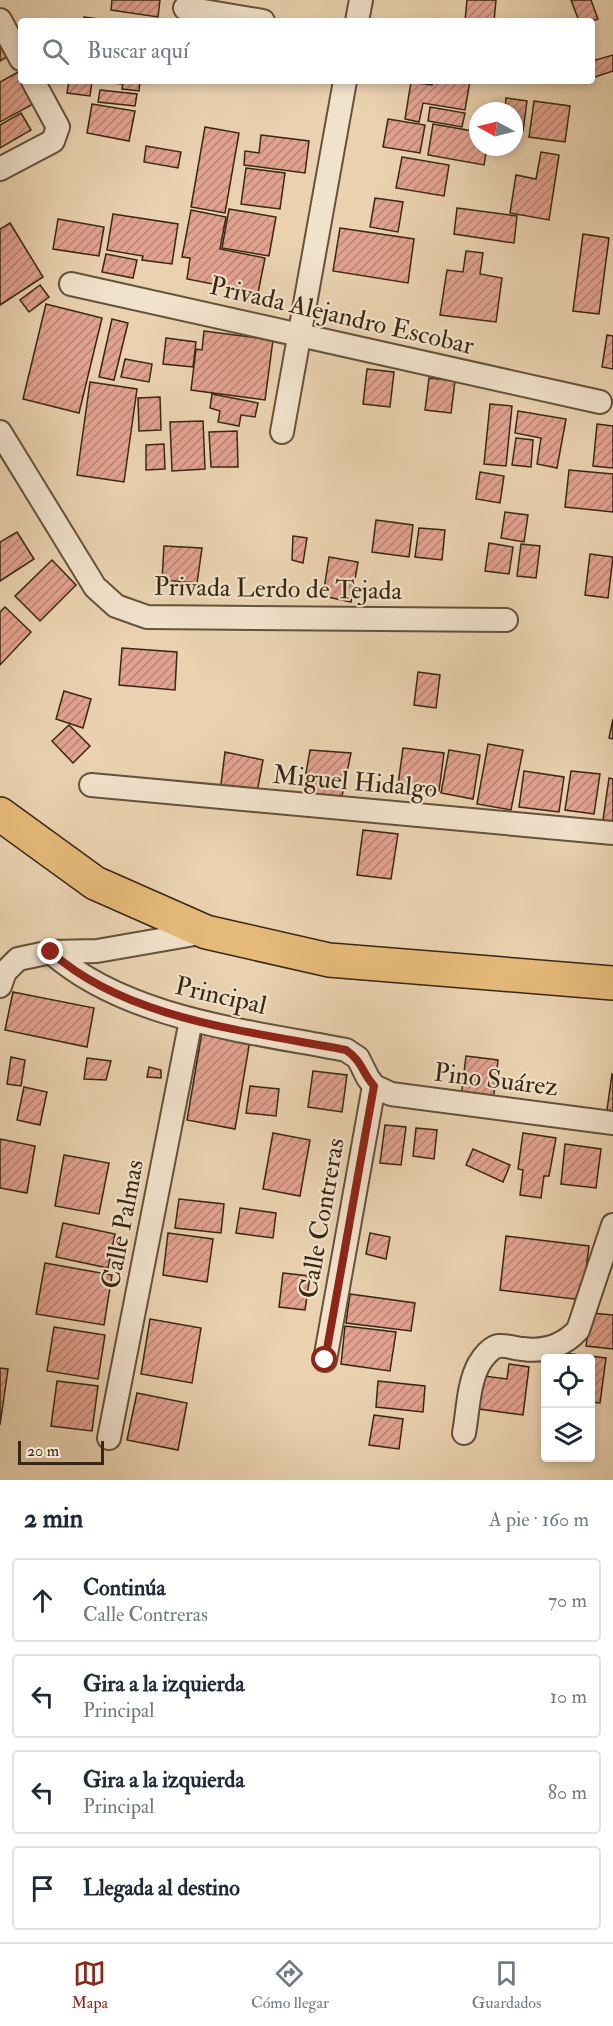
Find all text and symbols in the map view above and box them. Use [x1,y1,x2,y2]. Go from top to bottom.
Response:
search box [18,18,595,84]
icon: search [39,35,72,68]
text: Buscar aquí [87,37,189,65]
north arrow [469,102,523,156]
street label: Privada Alejandro Escobar [206,270,477,362]
street label: Privada Lerdo de Tejada [153,571,403,607]
street label: Miguel Hidalgo [271,759,439,805]
route end [37,938,63,964]
street label: Principal [172,970,270,1023]
street label: Pino Suárez [432,1057,560,1104]
street label: Calle Contreras [292,1135,352,1301]
street label: Calle Palmas [95,1157,151,1291]
route start [311,1346,337,1372]
map controls [541,1354,595,1462]
button: locate [541,1354,595,1408]
button: layers [541,1408,595,1462]
scale bar [18,1438,104,1466]
text: 20 m [27,1441,59,1461]
text: 2 min [24,1503,83,1535]
text: A pie · 160 m [489,1507,589,1532]
text: Continúa [83,1574,166,1602]
icon: ahead [26,1584,59,1617]
text: 70 m [548,1588,587,1613]
text: Calle Contreras [83,1602,208,1627]
text: Gira a la izquierda [83,1670,244,1698]
icon: left [26,1680,59,1713]
text: 10 m [550,1684,587,1709]
text: Principal [83,1698,154,1723]
text: Gira a la izquierda [83,1766,244,1794]
icon: left [26,1776,59,1809]
text: 80 m [548,1780,587,1805]
text: Principal [83,1794,154,1819]
icon: arrive [26,1872,59,1905]
text: Llegada al destino [83,1874,240,1902]
tab: Mapa [71,1957,108,2013]
tab: Cómo llegar [251,1957,329,2013]
tab: Guardados [472,1957,542,2013]

